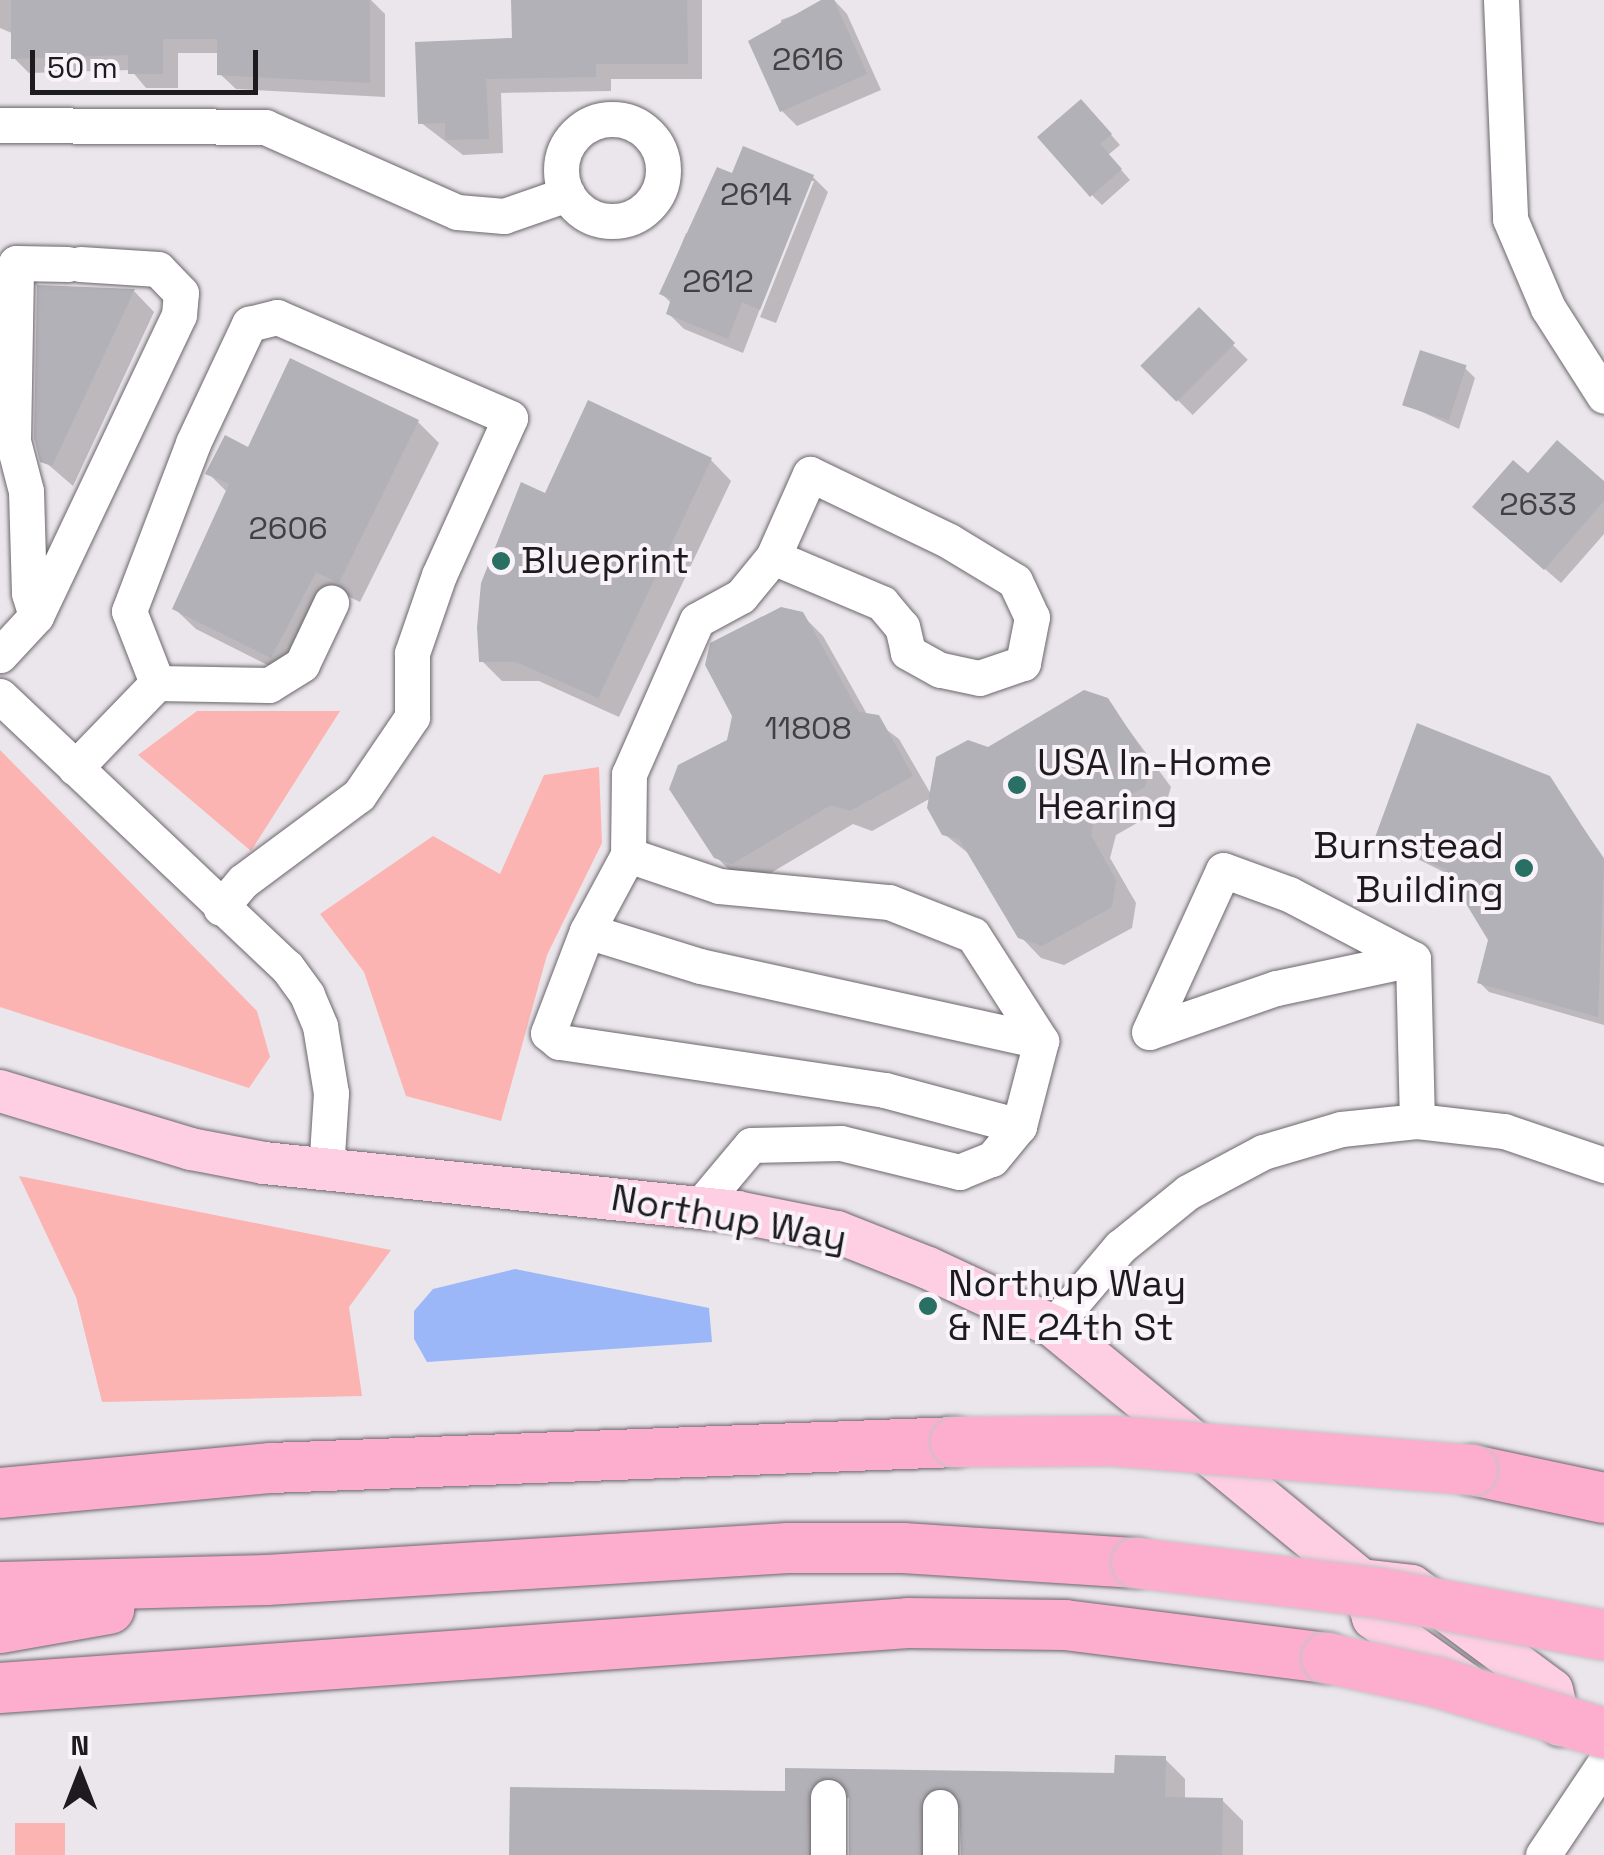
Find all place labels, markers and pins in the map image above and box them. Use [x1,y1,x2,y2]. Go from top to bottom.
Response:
place label: Blueprint [521,538,690,584]
marker: Blueprint [490,550,512,572]
place label: USA In-Home Hearing [1037,740,1273,829]
marker: USA In-Home Hearing [1006,774,1028,796]
place label: Burnstead Building [1313,823,1504,912]
marker: Burnstead Building [1513,857,1535,879]
place label: Northup Way & NE 24th St [948,1261,1186,1350]
marker: Northup Way & NE 24th St [917,1295,939,1317]

